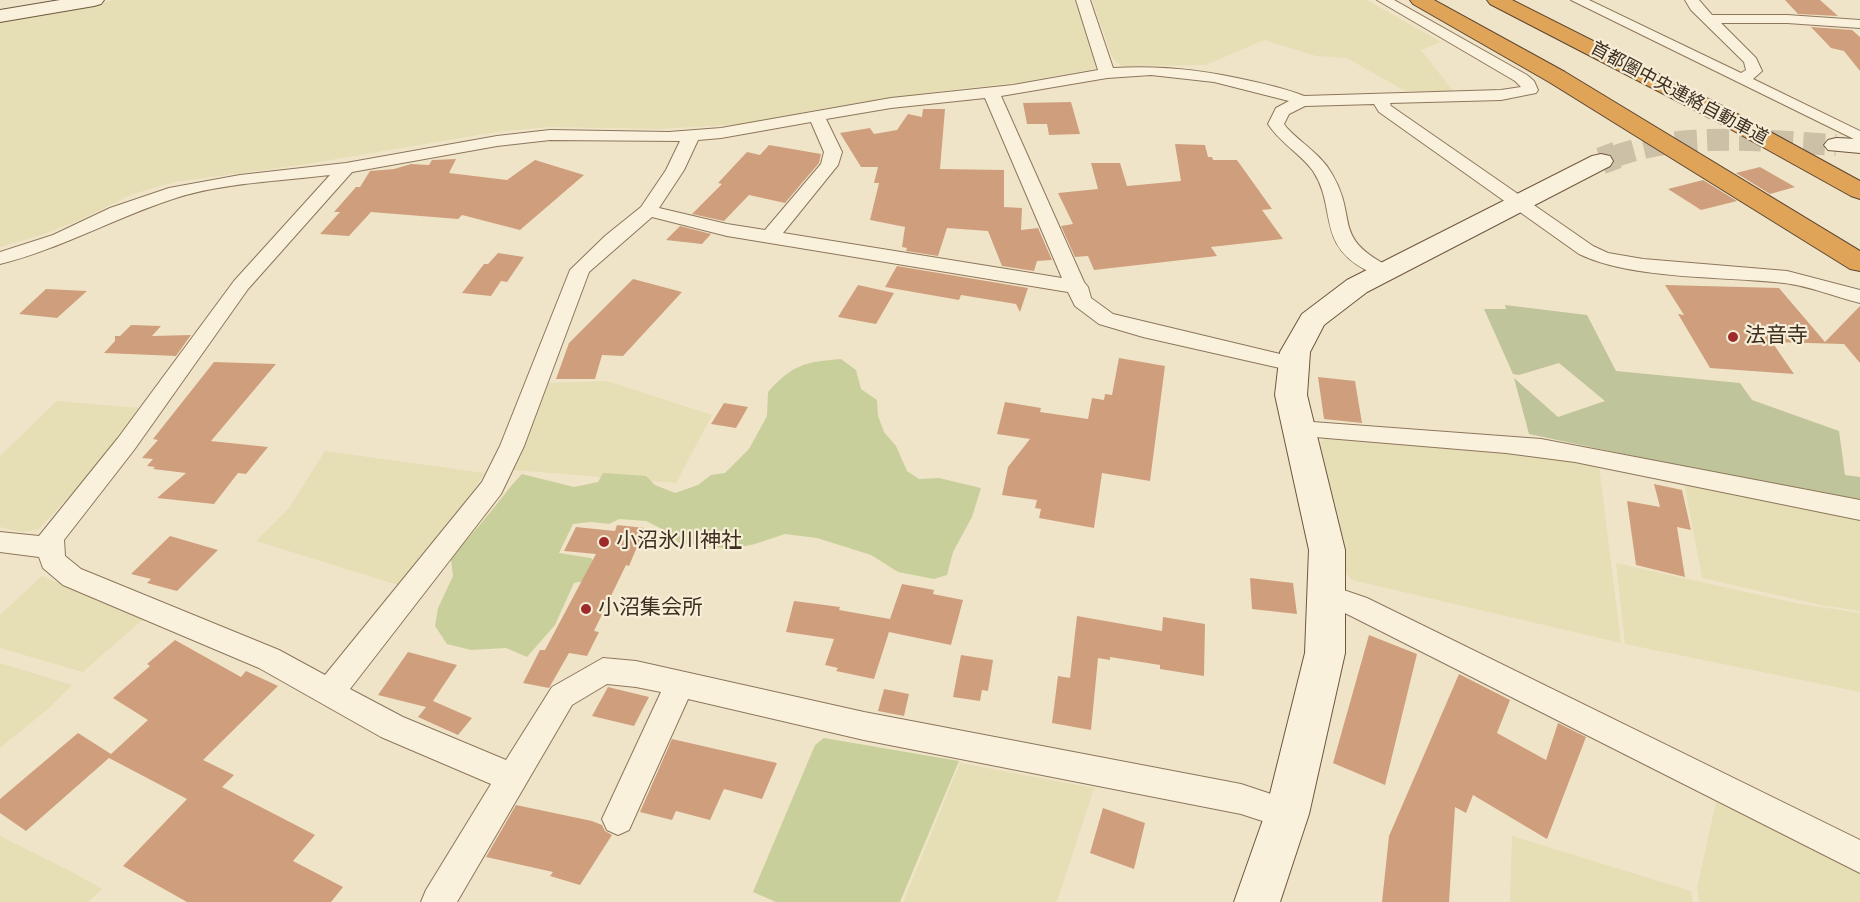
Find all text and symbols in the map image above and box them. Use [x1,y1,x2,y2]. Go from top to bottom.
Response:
street label: 首都圏中央連絡自動車道 [1587,38,1771,150]
place label: 法音寺 [1745,324,1808,350]
marker: 法音寺 [1726,330,1740,344]
place label: 小沼氷川神社 [616,529,742,555]
marker: 小沼氷川神社 [597,535,611,549]
place label: 小沼集会所 [598,596,703,622]
marker: 小沼集会所 [579,602,593,616]

